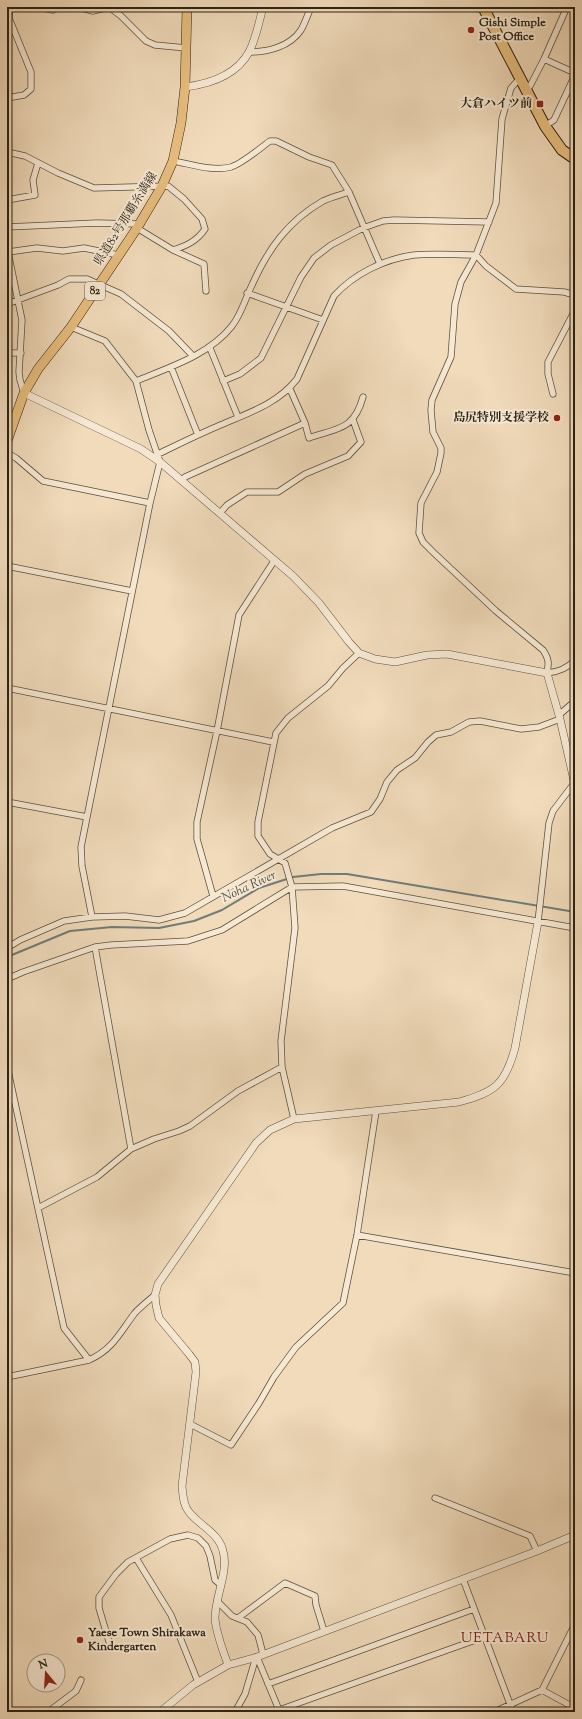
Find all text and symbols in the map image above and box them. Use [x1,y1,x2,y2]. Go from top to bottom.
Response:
place label: Gishi Simple Post Office [478,14,546,46]
marker: Gishi Simple Post Office [466,25,476,35]
place label: 大倉ハイツ前 [460,95,532,113]
marker: 大倉ハイツ前 [535,99,545,109]
street label: 県道82号那覇糸満線 [90,169,162,269]
road number: 82 [85,282,105,300]
place label: 島尻特別支援学校 [453,409,549,427]
marker: 島尻特別支援学校 [552,413,562,423]
water label: Noha River [219,866,279,907]
place label: Yaese Town Shirakawa Kindergarten [87,1624,206,1656]
district label: UETABARU [461,1629,549,1649]
marker: Yaese Town Shirakawa Kindergarten [75,1635,85,1645]
north arrow [26,1653,66,1693]
text: N [36,1655,50,1674]

